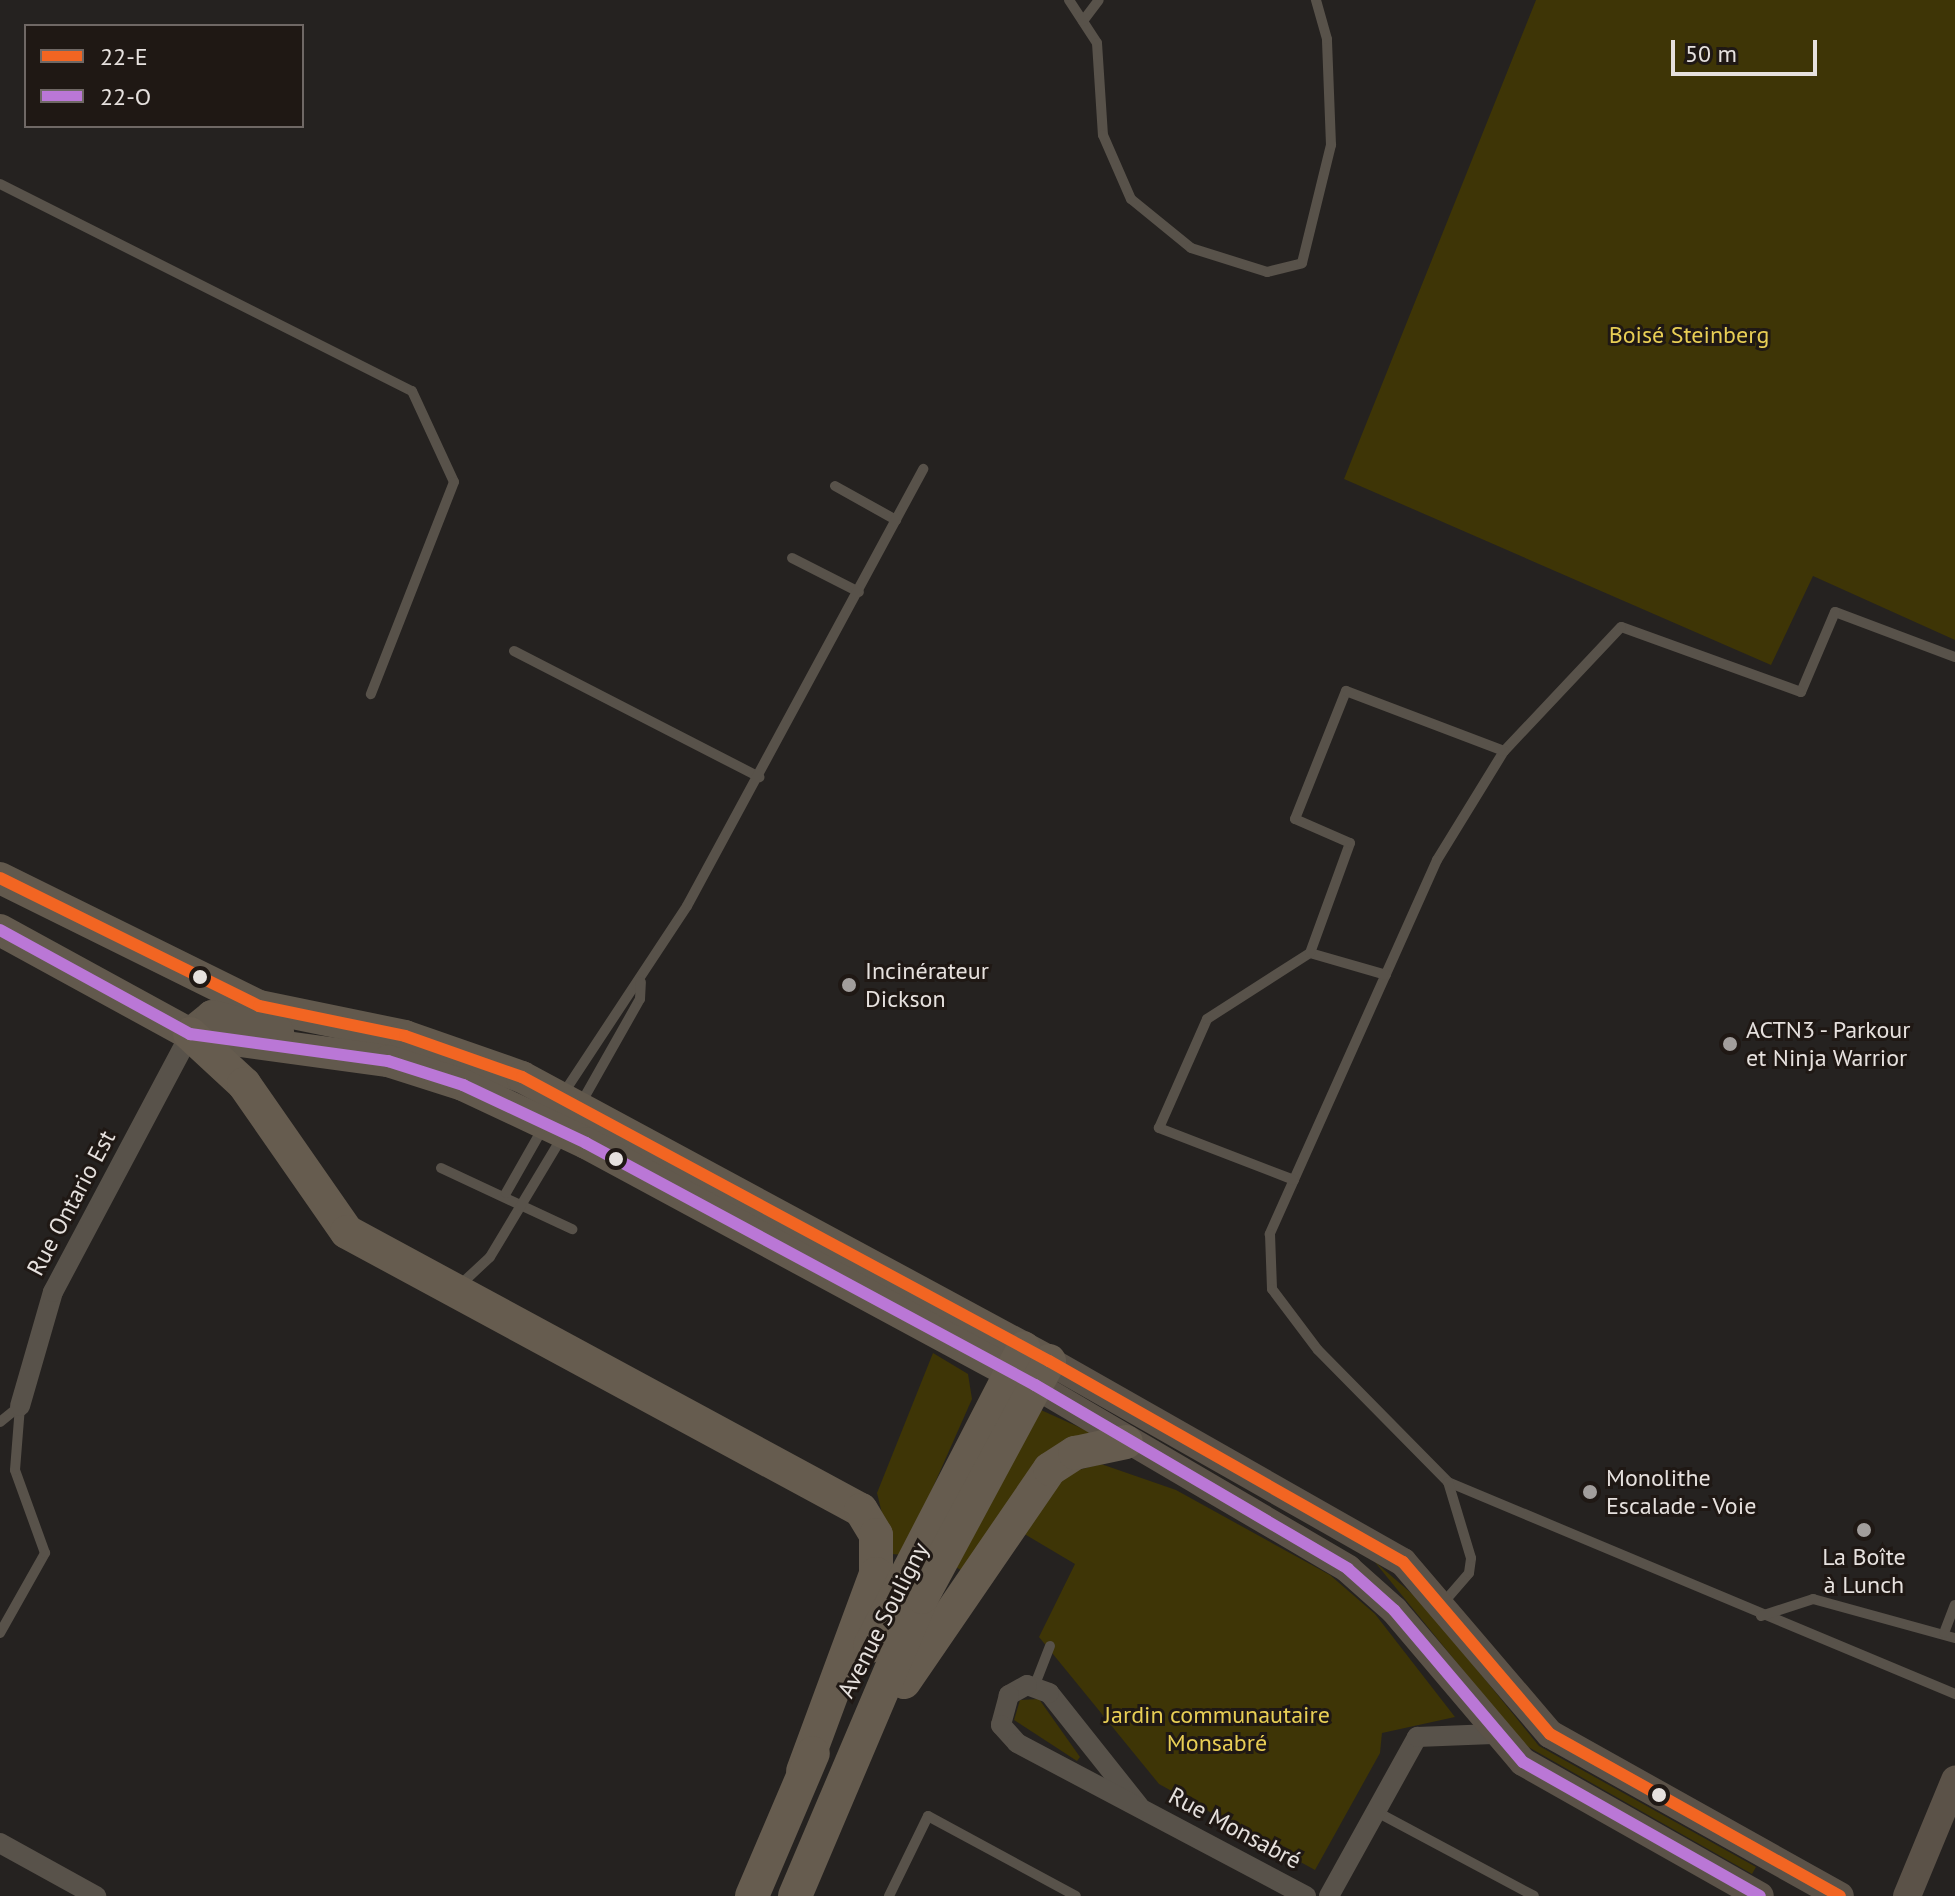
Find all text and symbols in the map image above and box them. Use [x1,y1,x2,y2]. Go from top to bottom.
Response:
legend [24,24,304,128]
scale bar [1675,24,1821,74]
text: 50 m [1685,38,1737,69]
text: 22-E [100,41,148,72]
text: 22-O [100,81,151,112]
park label: Boisé Steinberg [1609,321,1769,349]
place label: Incinérateur Dickson [865,957,989,1013]
unlabelled marker [192,969,208,985]
marker: Incinérateur Dickson [840,976,858,994]
place label: ACTN3 - Parkour et Ninja Warrior [1746,1016,1914,1072]
marker: ACTN3 - Parkour et Ninja Warrior [1721,1035,1739,1053]
street label: Rue Ontario Est [21,1126,121,1280]
unlabelled marker [608,1151,624,1167]
place label: Monolithe Escalade - Voie [1606,1464,1761,1520]
marker: Monolithe Escalade - Voie [1581,1483,1599,1501]
marker: La Boîte à Lunch [1855,1521,1873,1539]
street label: Avenue Souligny [831,1537,935,1703]
place label: La Boîte à Lunch [1822,1543,1906,1599]
park label: Jardin communautaire Monsabré [1104,1701,1330,1757]
street label: Rue Monsabré [1164,1781,1306,1875]
unlabelled marker [1651,1787,1667,1803]

